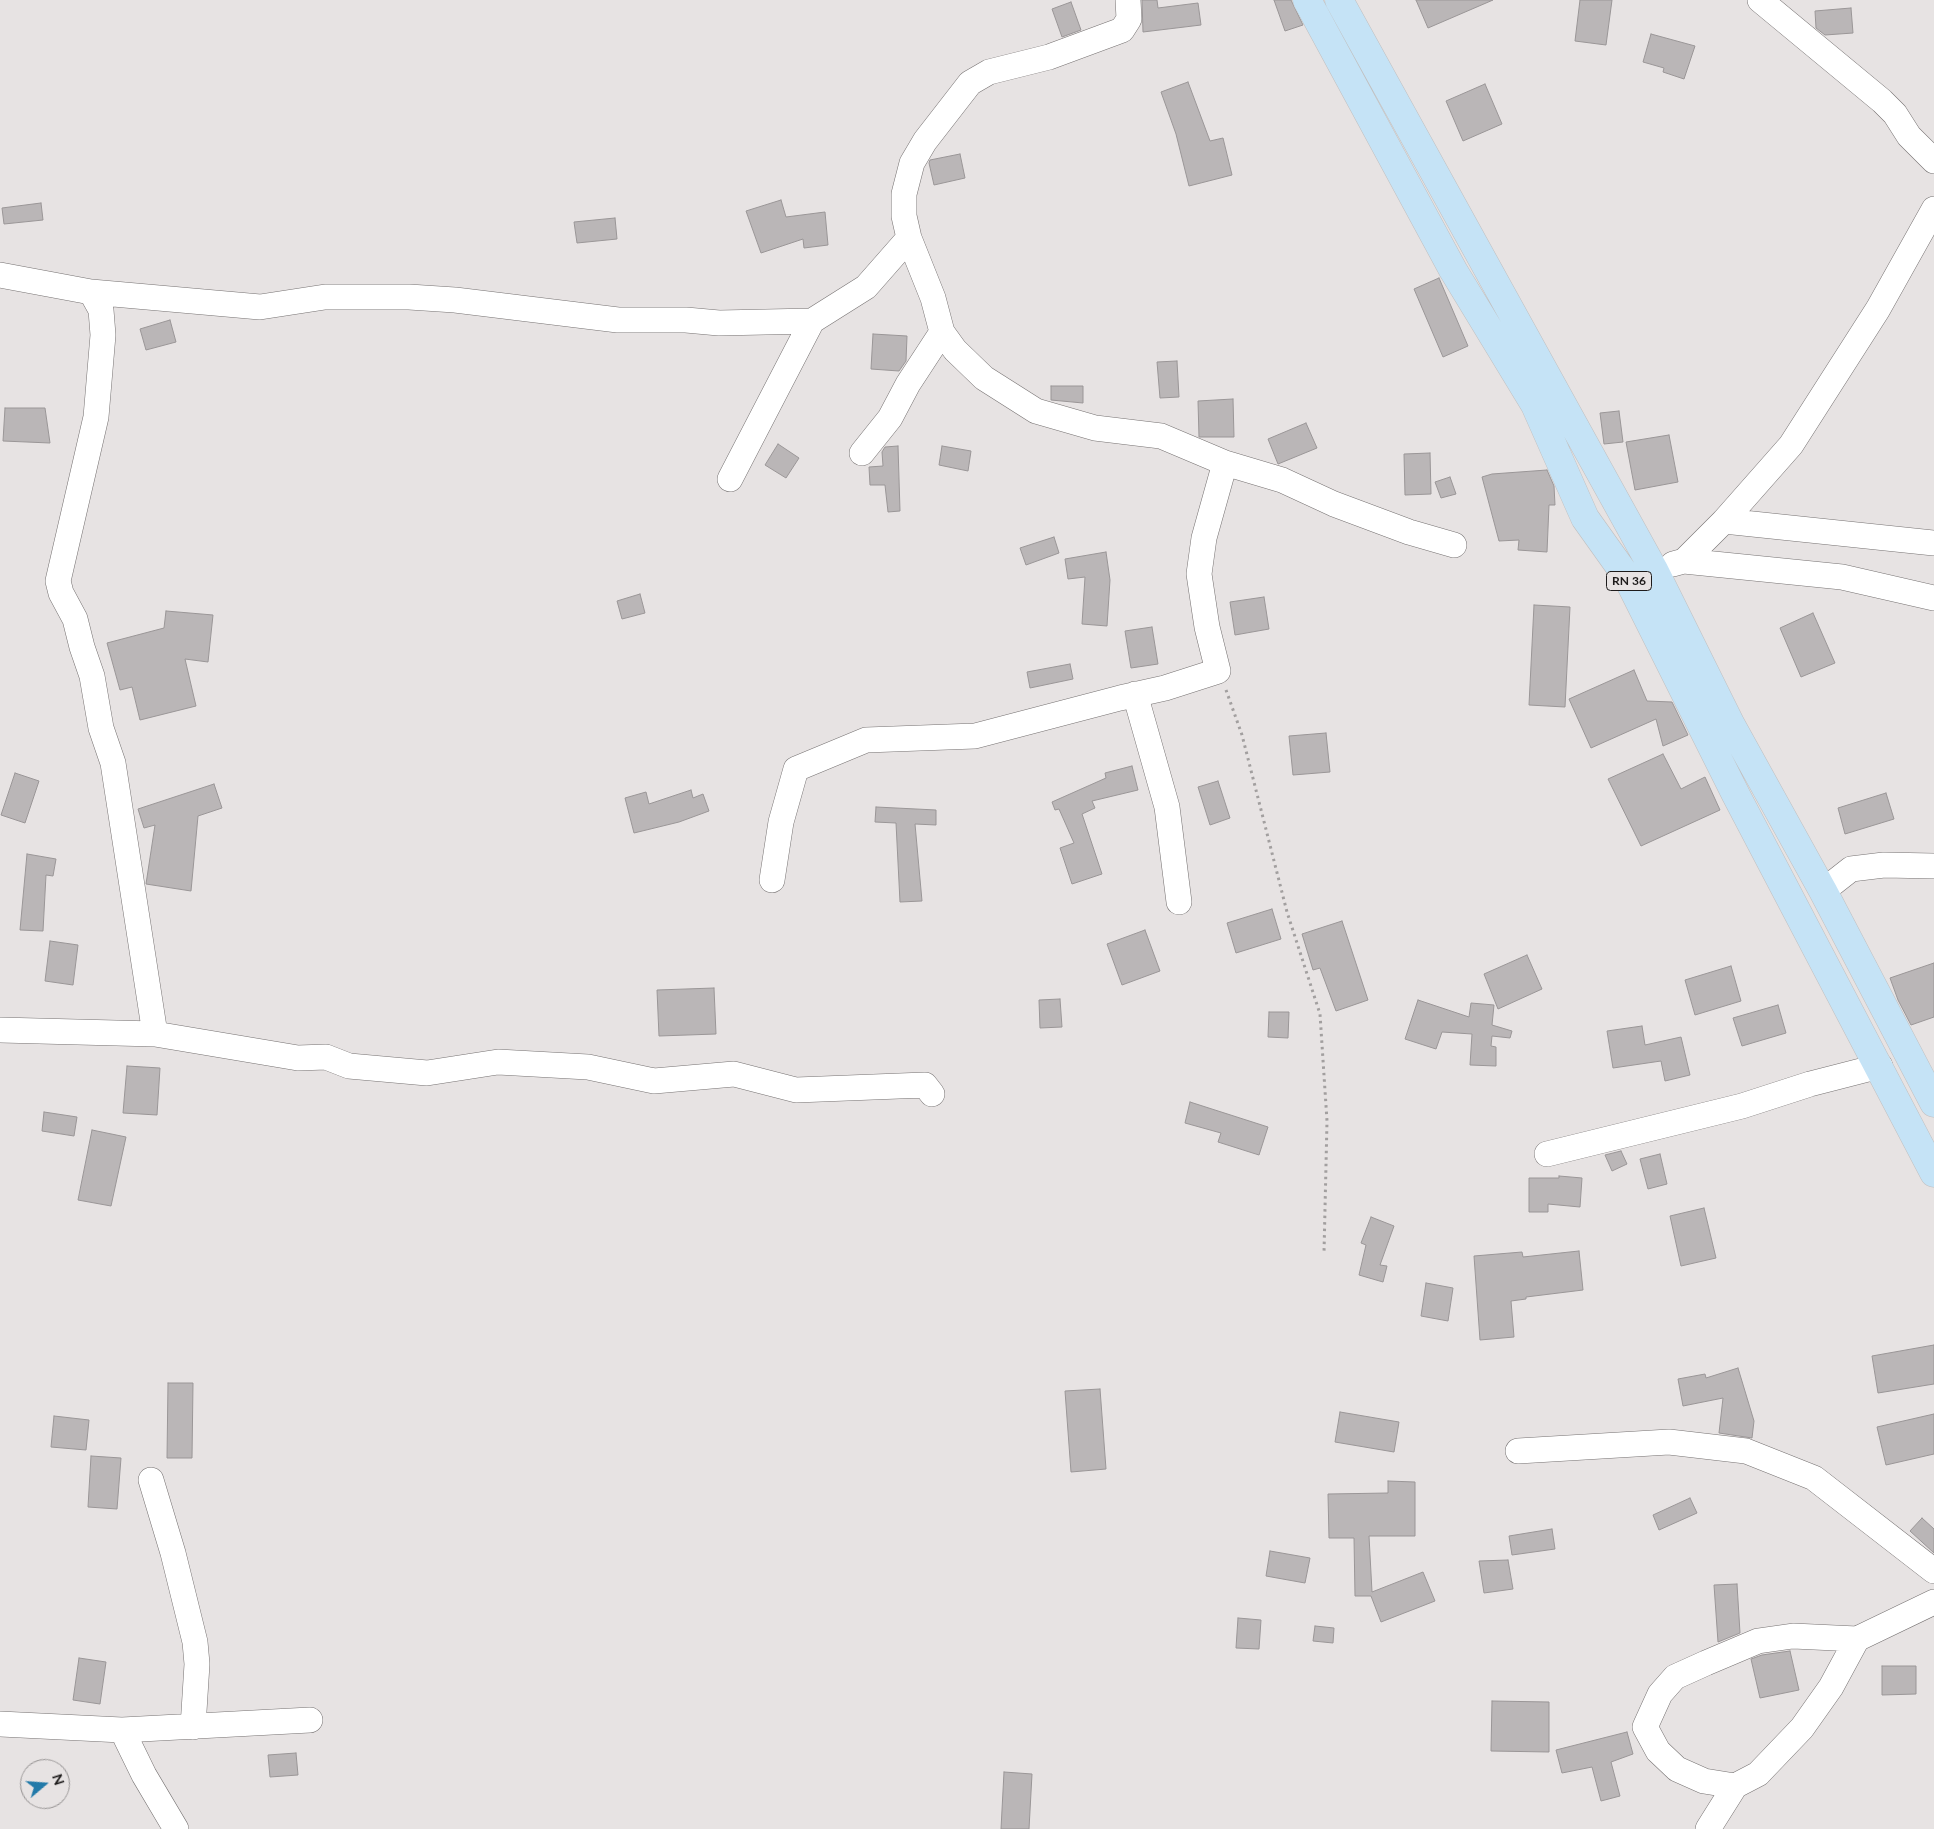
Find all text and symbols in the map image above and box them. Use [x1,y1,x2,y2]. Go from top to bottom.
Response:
road number: RN 36 [1606,572,1652,590]
north arrow [20,1759,70,1809]
text: N [49,1772,69,1787]

